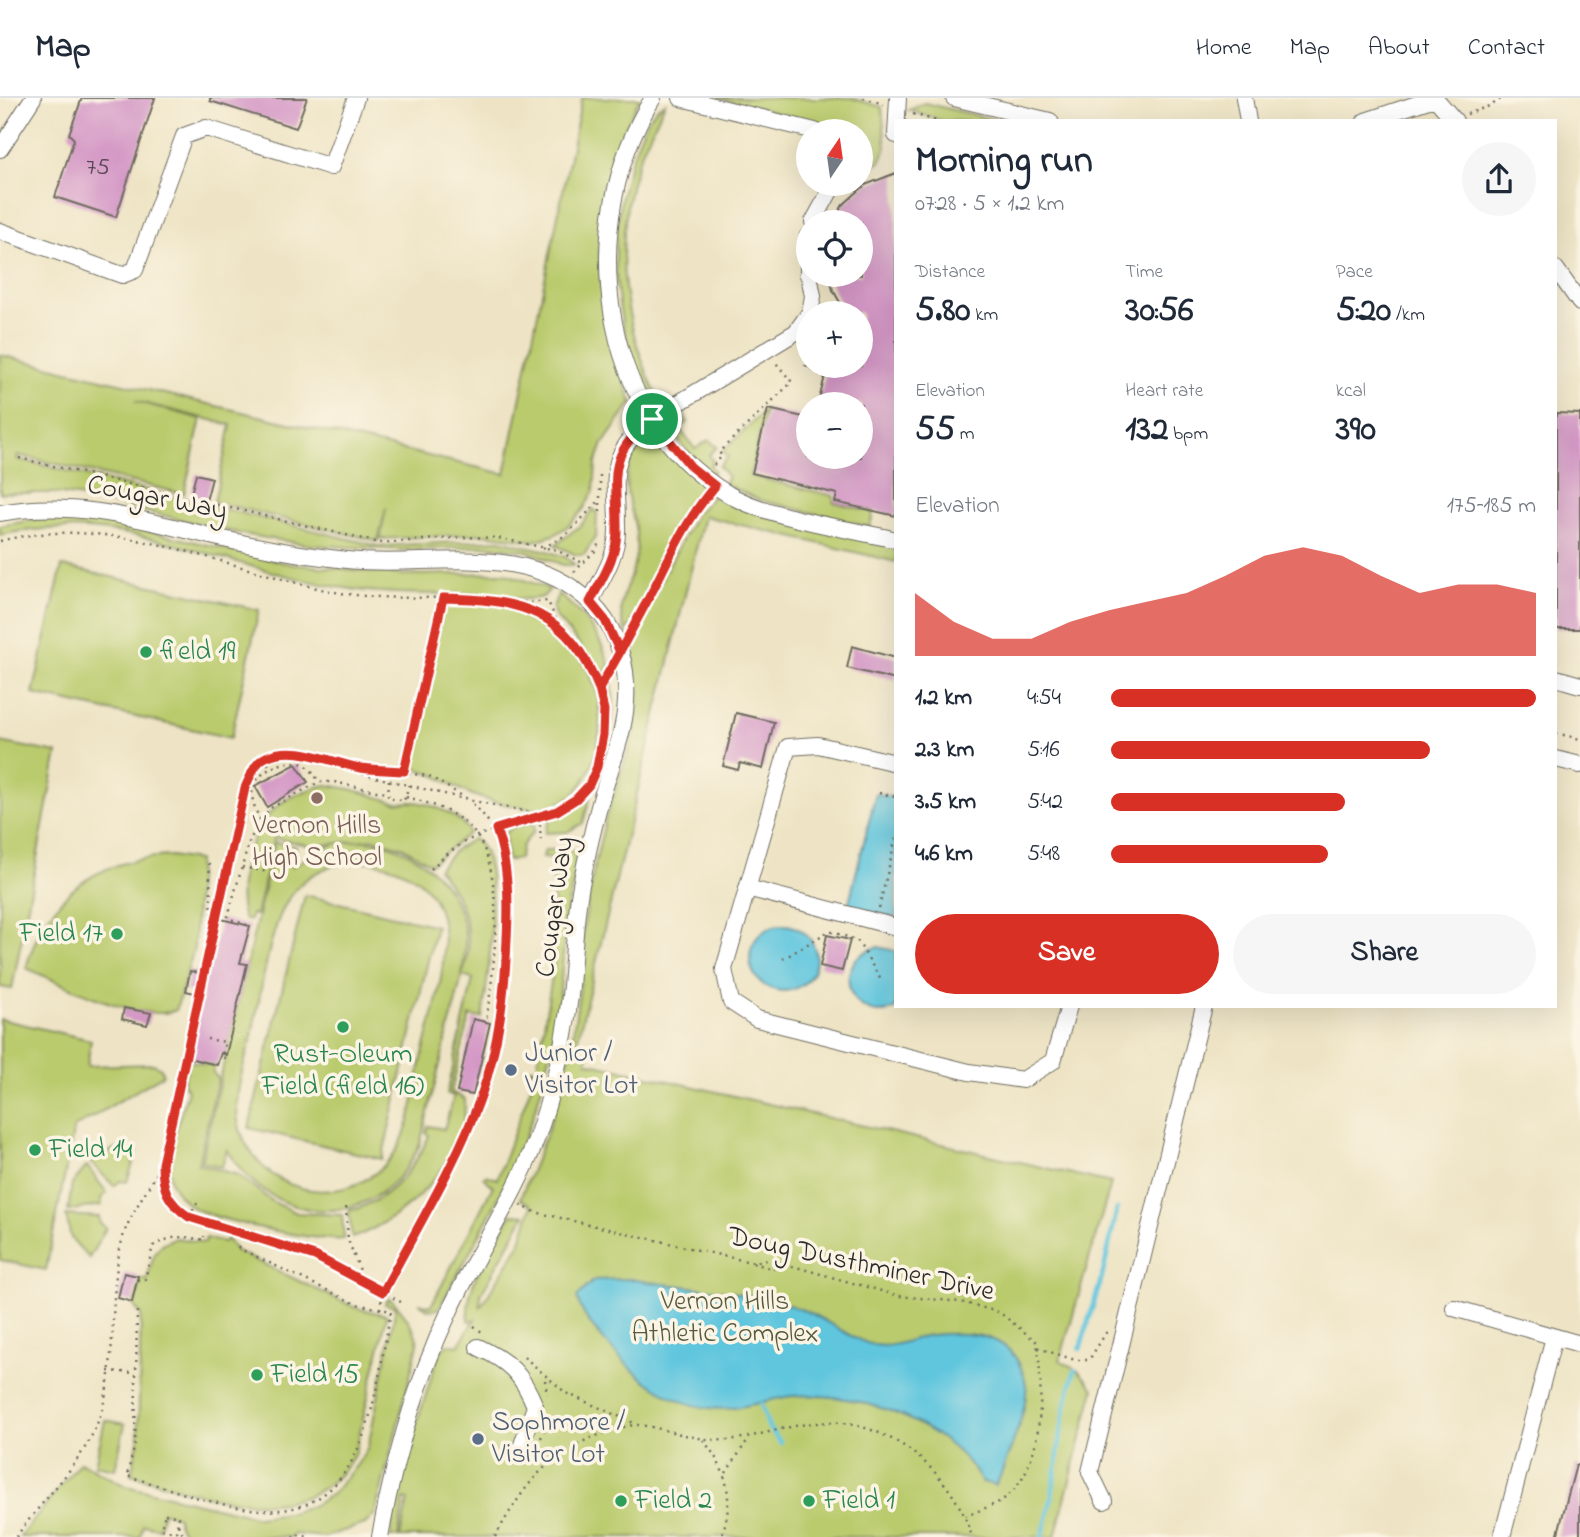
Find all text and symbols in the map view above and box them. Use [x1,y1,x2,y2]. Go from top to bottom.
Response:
text: Map [35,24,91,72]
text: Home [1196,31,1252,66]
text: Map [1290,31,1330,66]
text: About [1368,31,1430,66]
text: Contact [1468,31,1545,66]
north arrow [796,119,873,196]
map controls [796,119,873,469]
text: Morning run [915,134,1093,190]
button: share [1462,142,1536,216]
house number: 75 [86,151,110,186]
text: 07:28 · 5 × 1.2 km [915,188,1064,221]
button: locate [796,210,873,287]
text: Distance [915,259,985,286]
text: Time [1125,259,1163,286]
text: Pace [1336,259,1373,286]
text: 5.80 [915,286,970,337]
text: 30:56 [1125,286,1193,337]
text: 5:20 [1336,286,1391,337]
button: + [796,301,873,378]
text: km [970,302,998,329]
text: /km [1391,302,1425,329]
text: Elevation [915,378,985,405]
text: Heart rate [1125,378,1203,405]
text: kcal [1336,378,1366,405]
pin [622,389,682,449]
button: − [796,392,873,469]
icon: arrive [633,400,671,438]
text: 55 [915,405,955,456]
text: 132 [1125,405,1168,456]
text: 390 [1336,405,1376,456]
text: m [955,421,975,448]
text: bpm [1168,421,1208,448]
street label: Cougar Way [84,465,230,533]
text: Elevation [915,490,1000,523]
text: 175–185 m [1447,490,1536,523]
place label: field 19 [160,632,236,673]
marker: field 19 [138,644,154,660]
text: 1.2 km [915,682,972,715]
text: 4:54 [1027,682,1061,715]
text: 2.3 km [915,734,974,767]
text: 5:16 [1027,734,1060,767]
text: 3.5 km [915,786,976,819]
text: 5:42 [1027,786,1063,819]
marker: Vernon Hills High School [309,790,325,806]
place label: Vernon Hills High School [252,806,382,879]
street label: Cougar Way [526,834,586,980]
text: 4.6 km [915,838,973,871]
text: 5:48 [1027,838,1060,871]
place label: Field 17 [18,914,103,955]
button: Save [915,914,1219,994]
button: Share [1233,914,1536,994]
marker: Field 17 [109,926,125,942]
marker: Rust-Oleum Field (field 16) [335,1019,351,1035]
place label: Junior / Visitor Lot [524,1034,638,1107]
place label: Rust-Oleum Field (field 16) [261,1035,424,1108]
marker: Junior / Visitor Lot [503,1062,519,1078]
place label: Field 14 [48,1130,133,1171]
marker: Field 14 [27,1142,43,1158]
street label: Doug Dusthminer Drive [723,1217,998,1313]
park label: Vernon Hills Athletic Complex [632,1282,818,1355]
place label: Field 15 [270,1355,359,1396]
marker: Field 15 [249,1367,265,1383]
place label: Sophmore / Visitor Lot [491,1403,626,1476]
marker: Sophmore / Visitor Lot [470,1431,486,1447]
place label: Field 2 [634,1481,712,1522]
place label: Field 1 [822,1481,895,1522]
marker: Field 2 [613,1493,629,1509]
marker: Field 1 [801,1493,817,1509]

